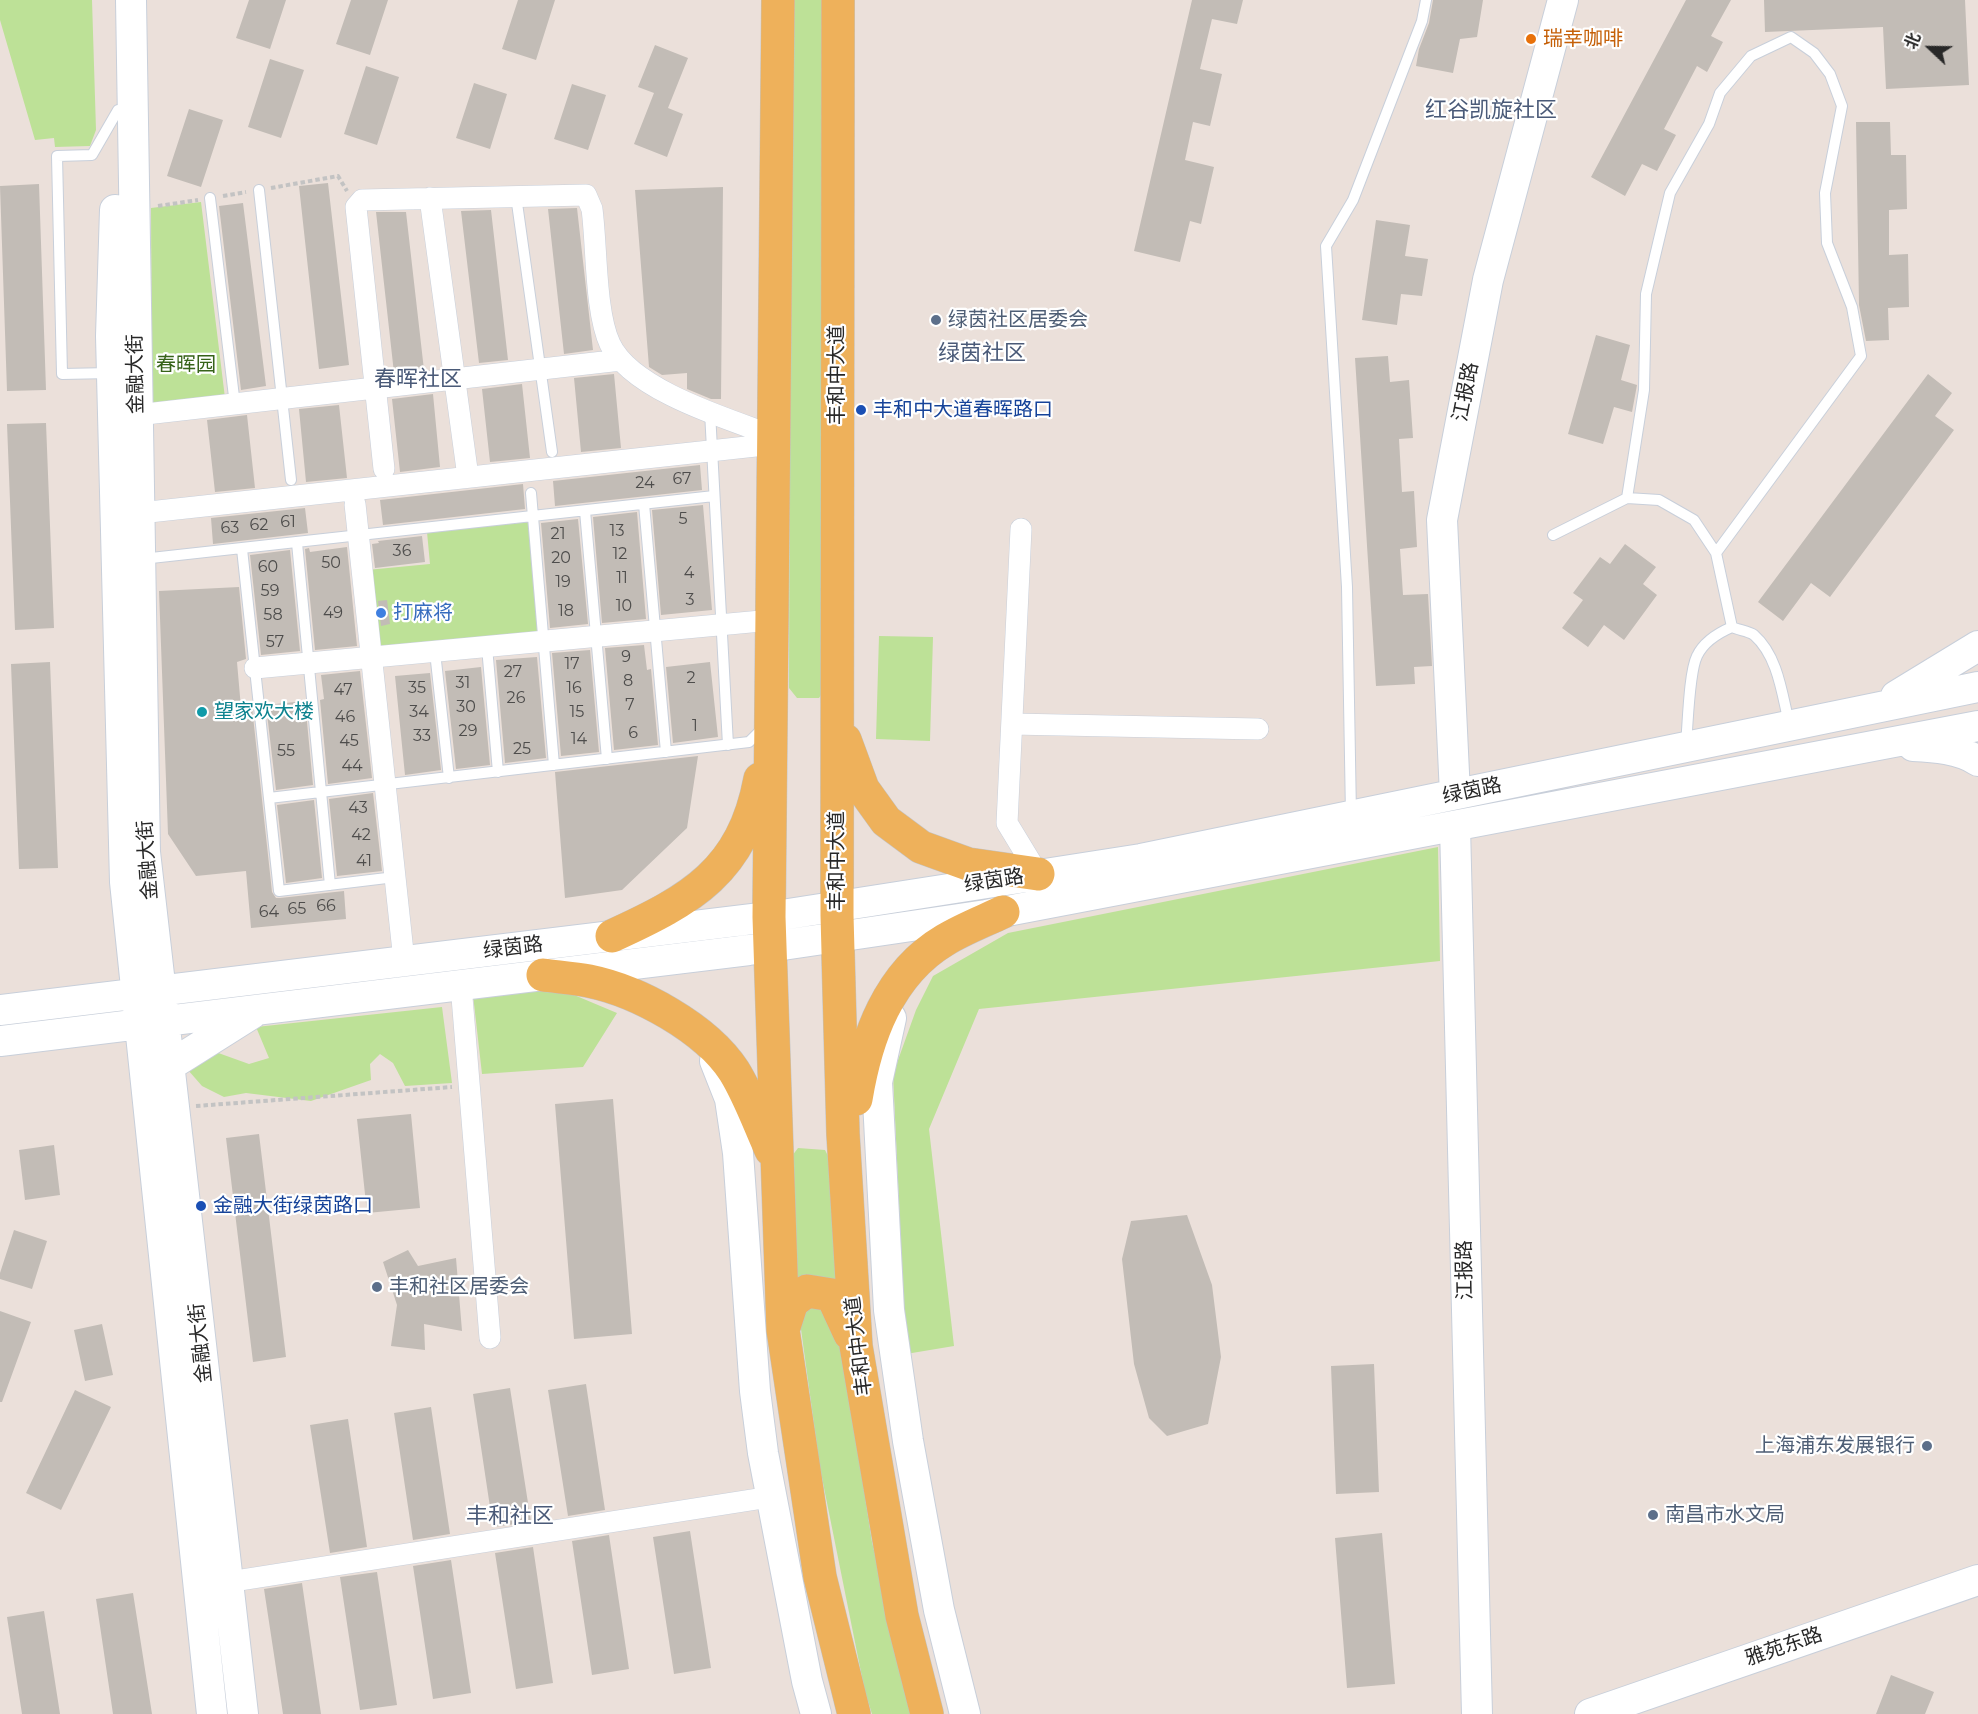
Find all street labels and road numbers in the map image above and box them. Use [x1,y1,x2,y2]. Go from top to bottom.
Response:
street label: 丰和中大道 [825,325,849,425]
street label: 金融大街 [123,334,149,414]
street label: 江报路 [1448,360,1484,424]
street label: 绿茵路 [1440,773,1504,809]
street label: 丰和中大道 [825,811,849,911]
street label: 金融大街 [133,819,163,901]
street label: 绿茵路 [962,864,1026,898]
street label: 绿茵路 [482,932,544,964]
street label: 江报路 [1452,1240,1478,1300]
street label: 丰和中大道 [841,1295,877,1397]
street label: 金融大街 [185,1302,217,1384]
street label: 雅苑东路 [1742,1623,1826,1671]

